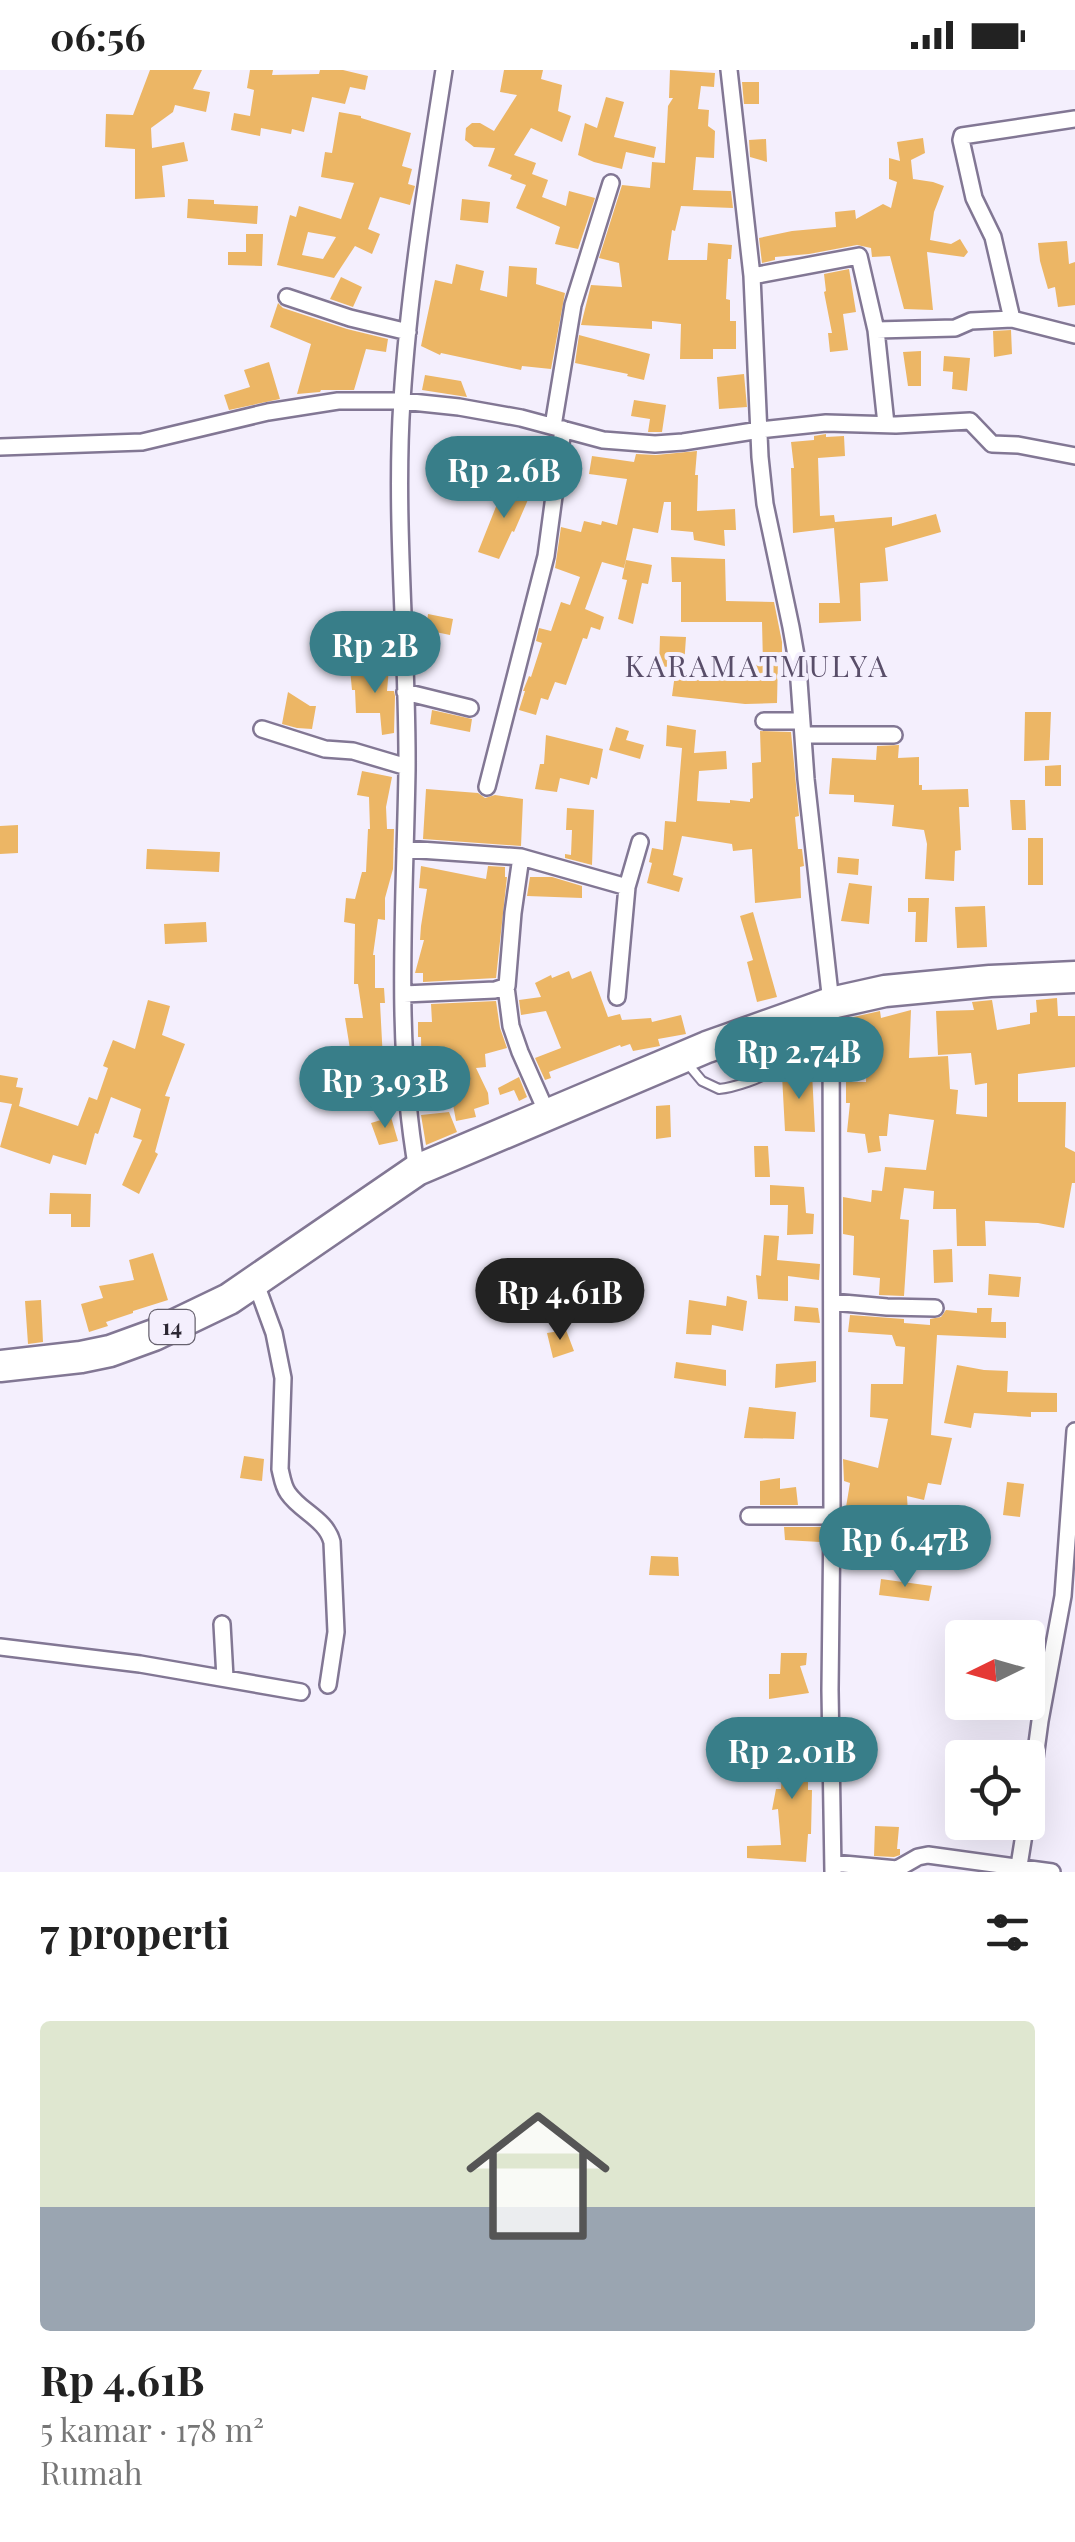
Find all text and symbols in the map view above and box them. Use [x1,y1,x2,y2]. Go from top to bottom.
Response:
text: 06:56 [50,10,146,61]
pin: Rp 2.6B [412,436,596,521]
text: Rp 2.6B [447,447,561,490]
pin: Rp 2B [305,611,445,696]
text: Rp 2B [332,622,418,665]
district label: KARAMATMULYA [624,645,890,685]
pin: Rp 2.74B [696,1017,902,1102]
text: Rp 2.74B [737,1028,861,1071]
pin: Rp 3.93B [282,1046,488,1131]
text: Rp 3.93B [321,1057,449,1100]
pin: Rp 4.61B [457,1258,663,1343]
text: Rp 4.61B [497,1269,623,1312]
road number: 14 [150,1310,194,1344]
pin: Rp 6.47B [802,1505,1008,1590]
text: Rp 6.47B [841,1516,969,1559]
north arrow [945,1620,1045,1720]
map controls [945,1620,1045,1840]
pin: Rp 2.01B [689,1717,895,1802]
text: Rp 2.01B [728,1728,856,1771]
button: locate [945,1740,1045,1840]
text: 7 properti [40,1904,230,1960]
icon: filters [980,1905,1035,1960]
icon: home [448,2086,628,2266]
text: Rp 4.61B [40,2351,204,2407]
text: 5 kamar · 178 m² [40,2407,264,2450]
text: Rumah [40,2450,143,2493]

